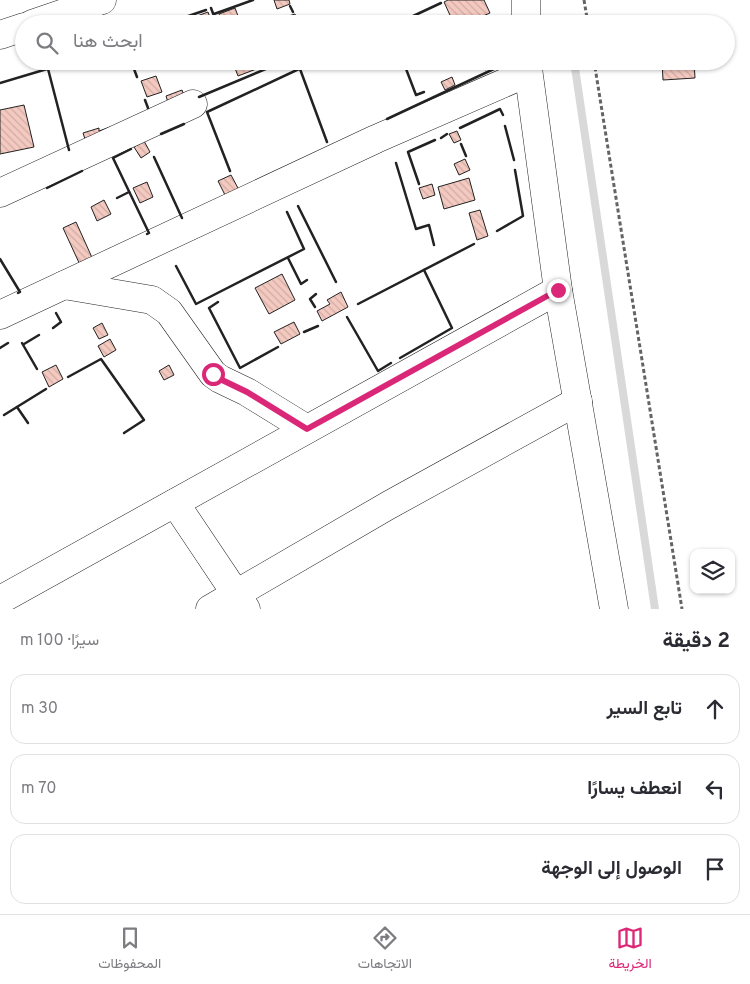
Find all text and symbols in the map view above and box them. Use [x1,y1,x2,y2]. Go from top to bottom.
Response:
search box [15,15,735,70]
icon: search [33,29,61,57]
text: ابحث هنا [73,30,143,54]
route end [547,279,570,302]
route start [202,363,225,386]
map controls [690,549,735,594]
button: layers [690,549,735,594]
text: 2 دقيقة [662,628,730,655]
text: سيرًا · 100 m [20,631,99,651]
icon: ahead [701,695,729,723]
text: تابع السير [606,697,682,721]
text: 30 m [21,699,58,719]
icon: left [701,775,729,803]
text: انعطف يسارًا [587,777,682,801]
text: 70 m [21,779,56,799]
icon: arrive [701,855,729,883]
text: الوصول إلى الوجهة [541,857,682,881]
tab: المحفوظات [98,924,161,976]
tab: الاتجاهات [358,924,412,976]
tab: الخريطة [608,924,652,976]

